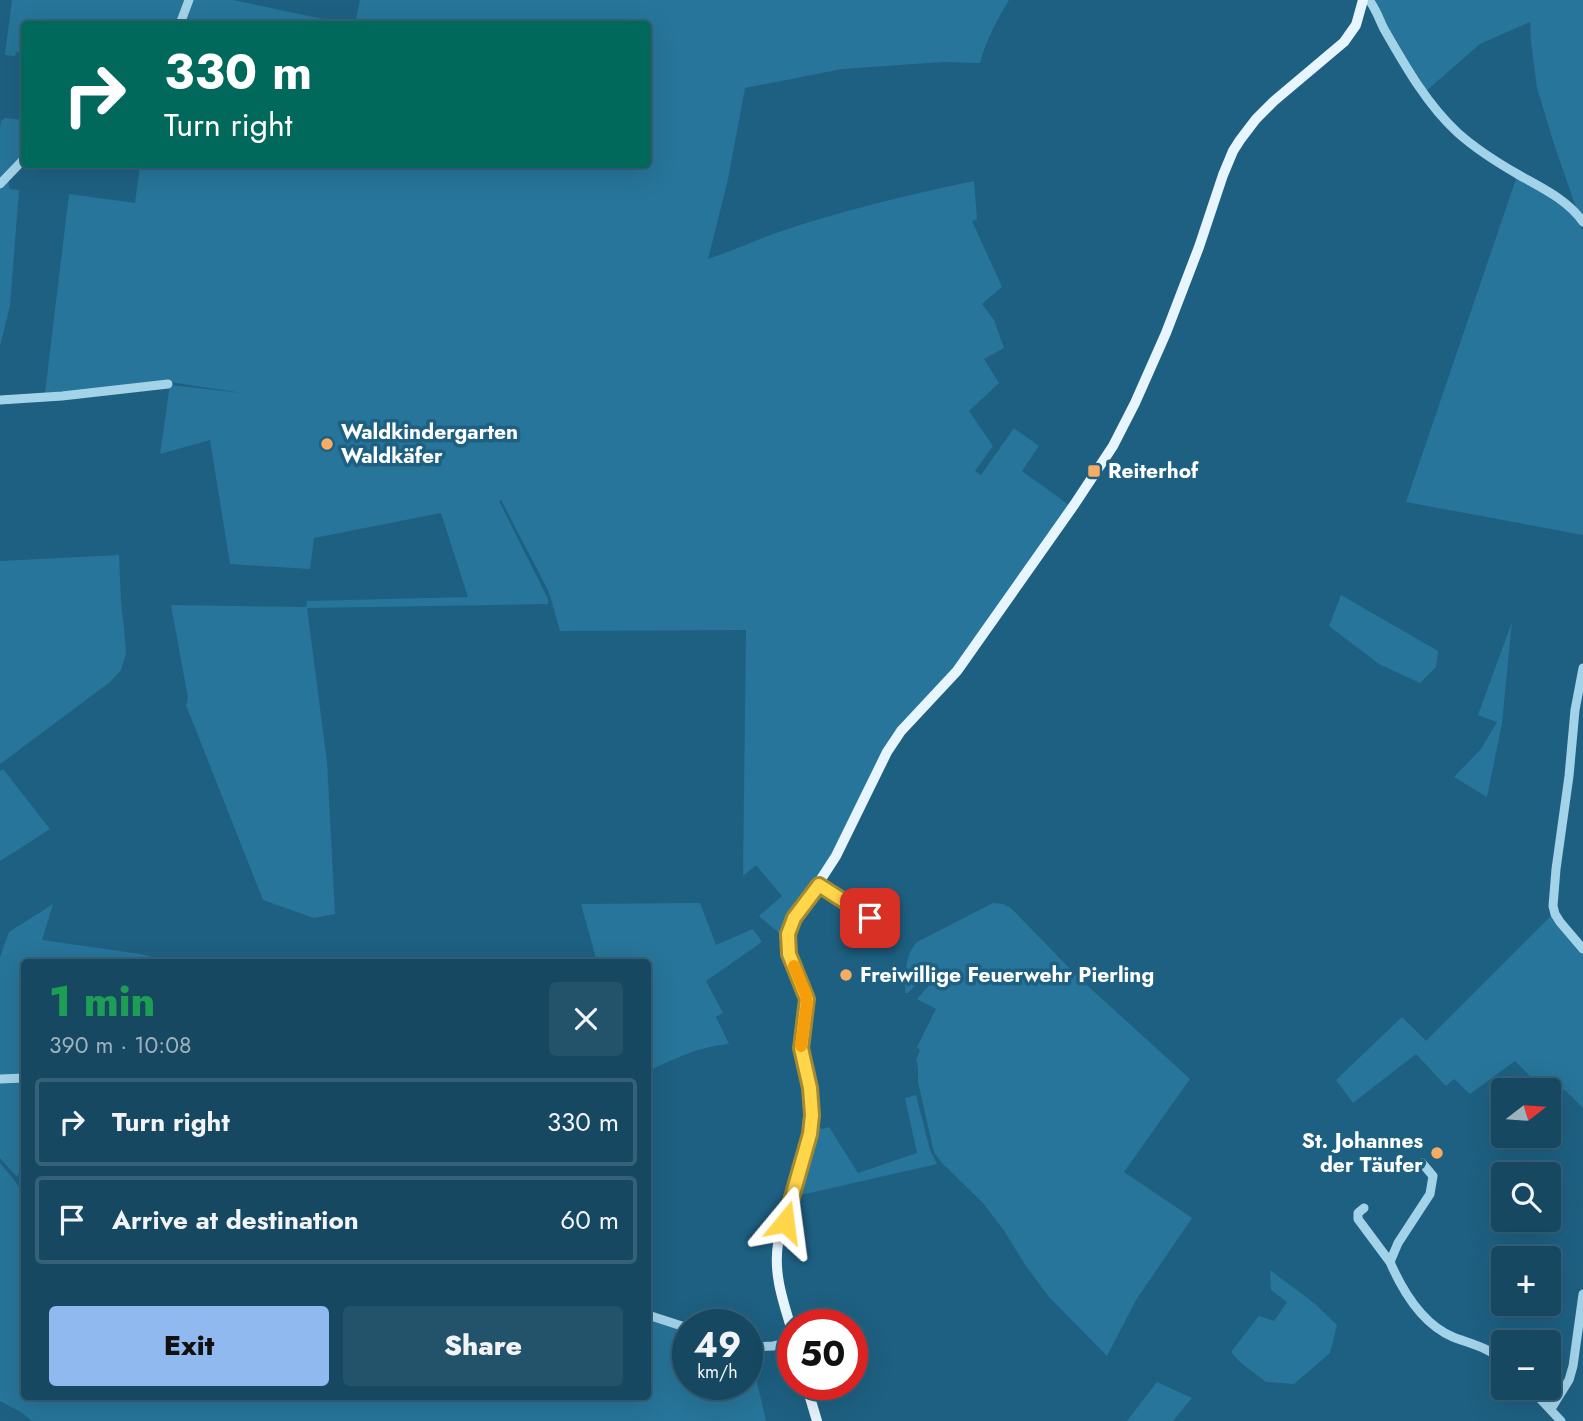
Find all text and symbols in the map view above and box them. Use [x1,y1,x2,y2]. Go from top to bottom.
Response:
text: 330 m [164,37,312,107]
icon: right [49,49,140,140]
text: Turn right [164,102,293,148]
place label: Waldkindergarten Waldkäfer [341,417,518,471]
marker: Waldkindergarten Waldkäfer [319,436,335,452]
place label: Reiterhof [1108,456,1199,486]
marker: Reiterhof [1086,463,1102,479]
pin [840,888,900,948]
icon: arrive [851,899,889,937]
place label: Freiwillige Feuerwehr Pierling [860,960,1154,990]
marker: Freiwillige Feuerwehr Pierling [838,967,854,983]
text: 1 min [49,971,155,1032]
button: close [549,982,623,1056]
text: 390 m · 10:08 [49,1028,192,1062]
north arrow [1491,1078,1561,1148]
map controls [1491,1078,1561,1400]
icon: right [53,1103,91,1141]
text: Turn right [112,1103,230,1141]
text: 330 m [547,1103,619,1141]
place label: St. Johannes der Täufer [1302,1126,1423,1180]
marker: St. Johannes der Täufer [1429,1145,1445,1161]
button: search [1491,1162,1561,1232]
position arrow [748,1185,822,1259]
icon: arrive [53,1201,91,1239]
text: Arrive at destination [112,1201,359,1239]
text: 60 m [560,1201,619,1239]
button: + [1491,1246,1561,1316]
button: Exit [49,1306,329,1386]
button: Share [343,1306,623,1386]
speed limit sign: 50 [777,1309,868,1400]
text: 49 [694,1320,741,1370]
button: − [1491,1330,1561,1400]
text: km/h [697,1359,738,1385]

